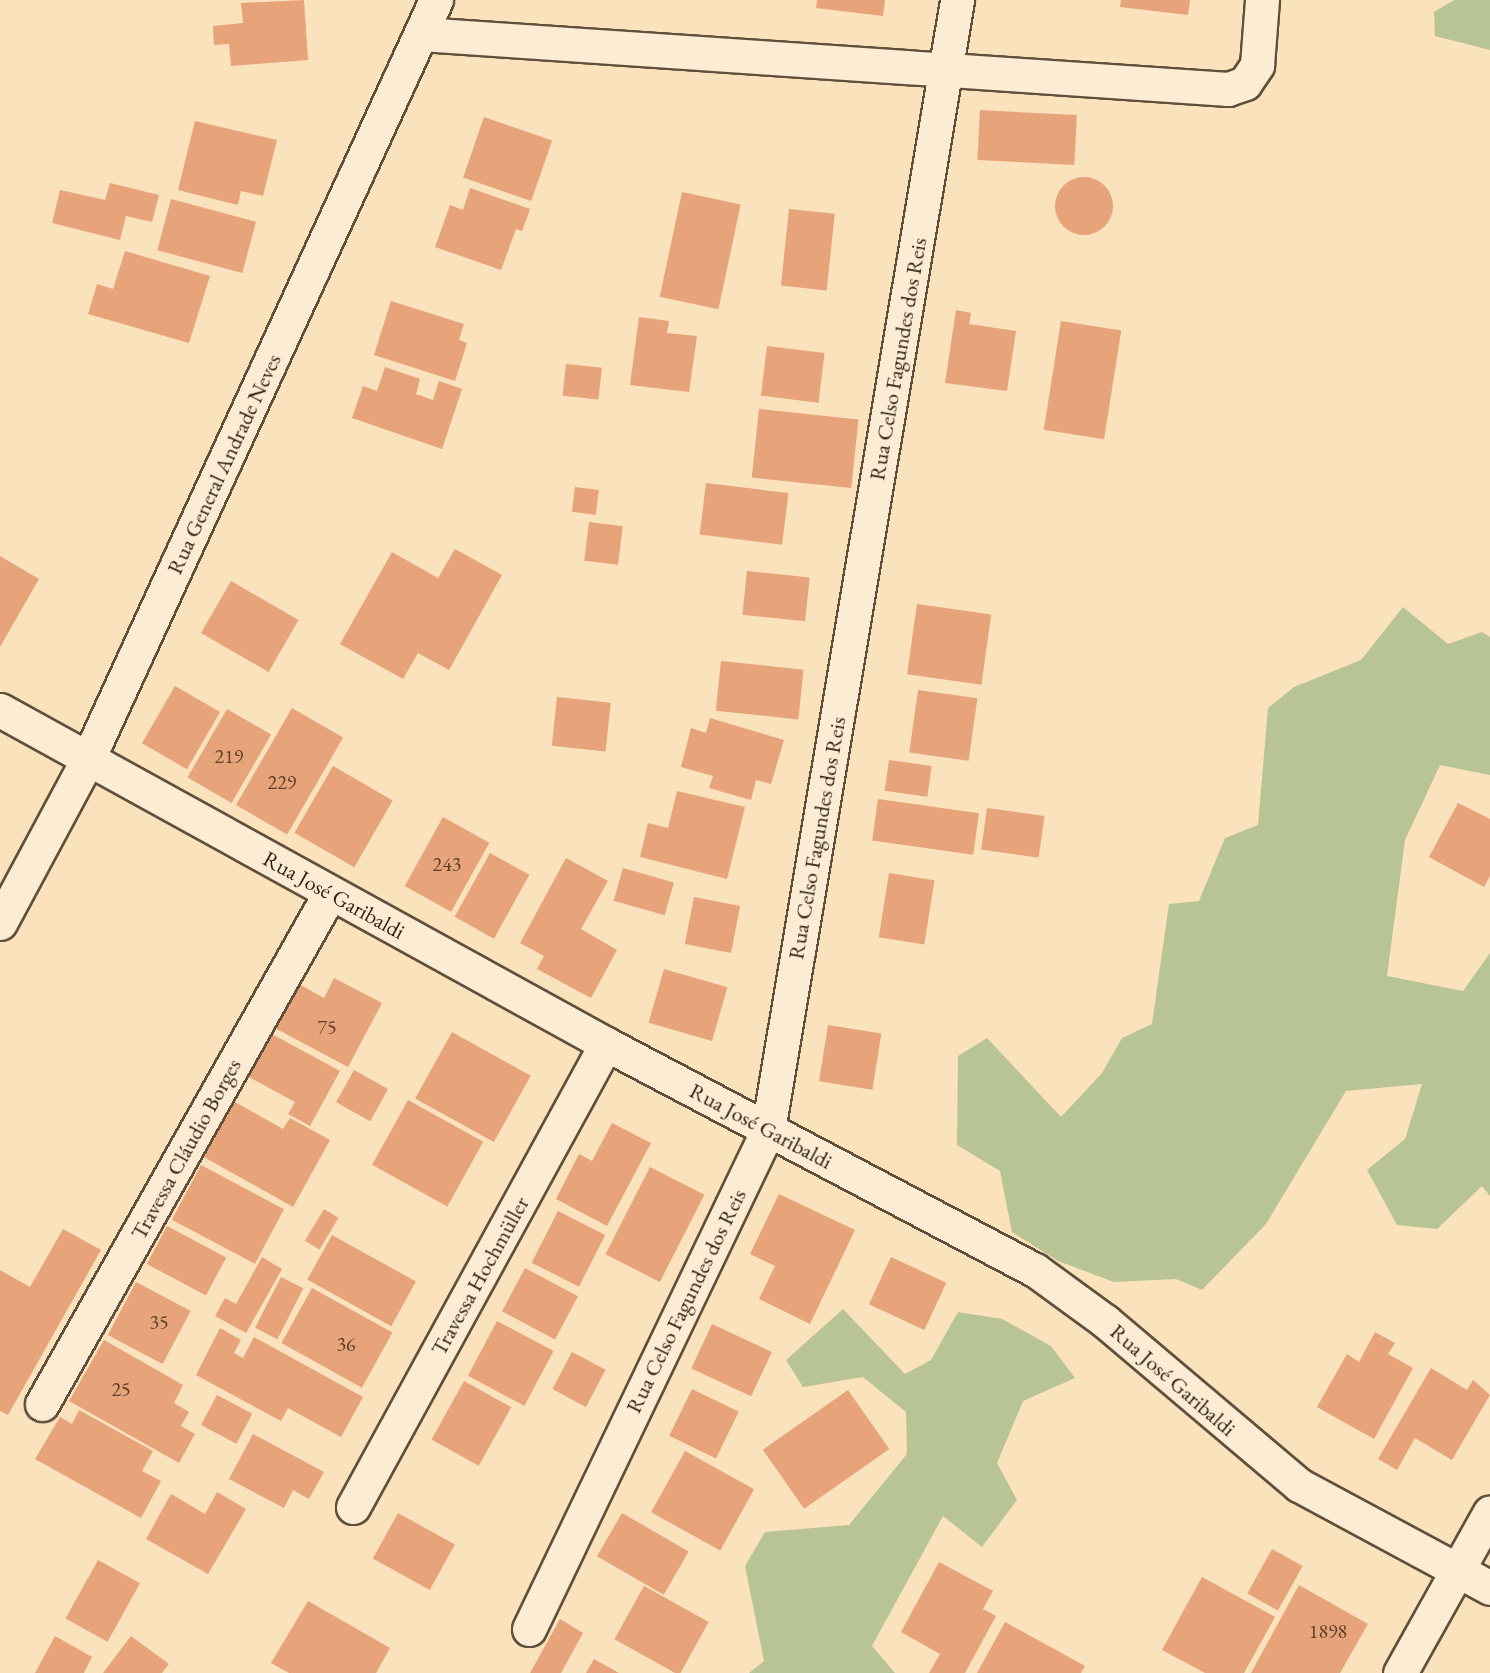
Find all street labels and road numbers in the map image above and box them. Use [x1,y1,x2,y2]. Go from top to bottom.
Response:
street label: Rua Celso Fagundes dos Reis [864,236,932,482]
street label: Rua General Andrade Neves [161,350,287,578]
street label: Rua Celso Fagundes dos Reis [783,715,851,961]
street label: Rua José Garibaldi [259,845,409,945]
street label: Travessa Cláudio Borges [125,1054,247,1244]
street label: Rua José Garibaldi [685,1077,837,1175]
street label: Rua Celso Fagundes dos Reis [620,1185,752,1417]
street label: Travessa Hochmüller [425,1192,535,1360]
street label: Rua José Garibaldi [1105,1318,1241,1442]

